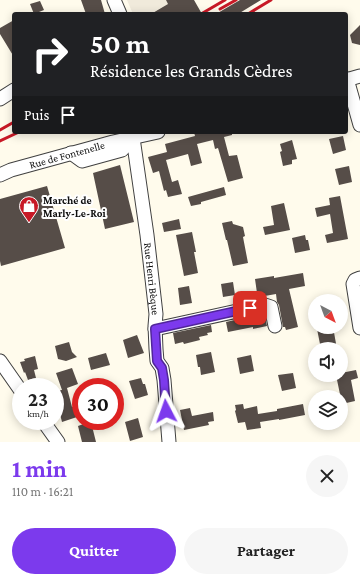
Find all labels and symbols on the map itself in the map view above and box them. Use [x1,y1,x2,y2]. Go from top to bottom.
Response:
street label: Rue de Fontenelle [28,139,106,171]
place label: Marché de Marly-Le-Roi [43,194,106,219]
shop icon: Marché de Marly-Le-Roi [18,195,40,223]
street label: Rue Henri Bèque [142,242,162,316]
pin [233,291,267,325]
north arrow [308,294,348,334]
speed limit sign: 30 [72,378,124,430]
position arrow [145,390,187,432]

